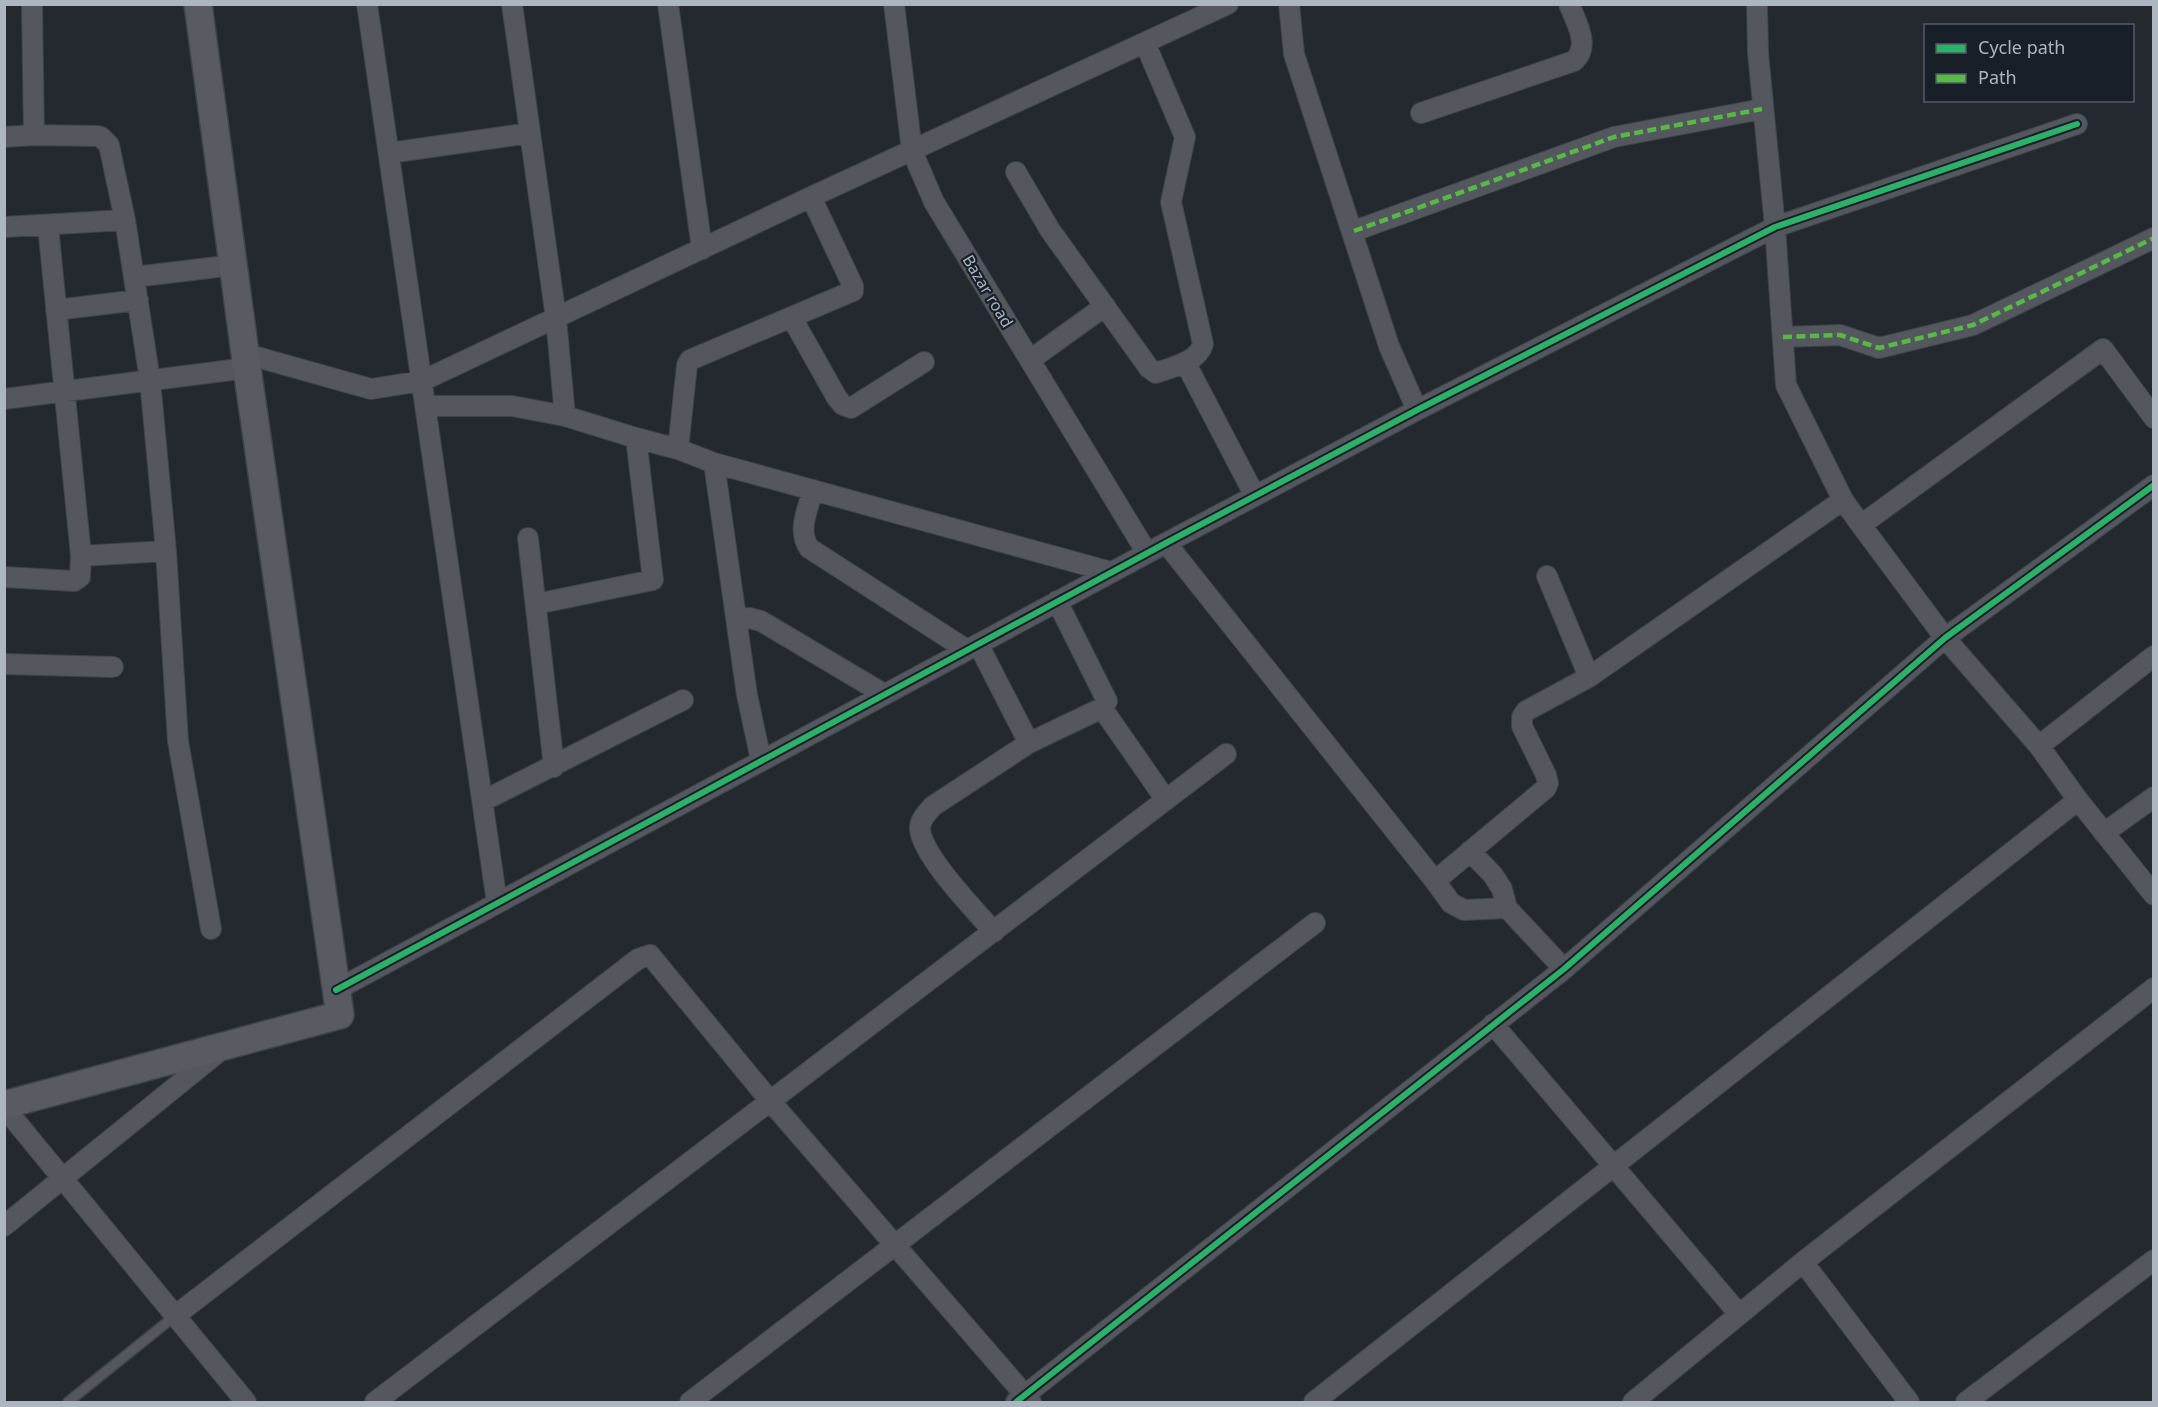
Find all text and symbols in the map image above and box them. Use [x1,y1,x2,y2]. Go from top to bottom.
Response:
legend [1924,24,2134,102]
text: Cycle path [1978,35,2065,59]
text: Path [1978,65,2017,89]
street label: Bazar road [958,250,1018,332]

